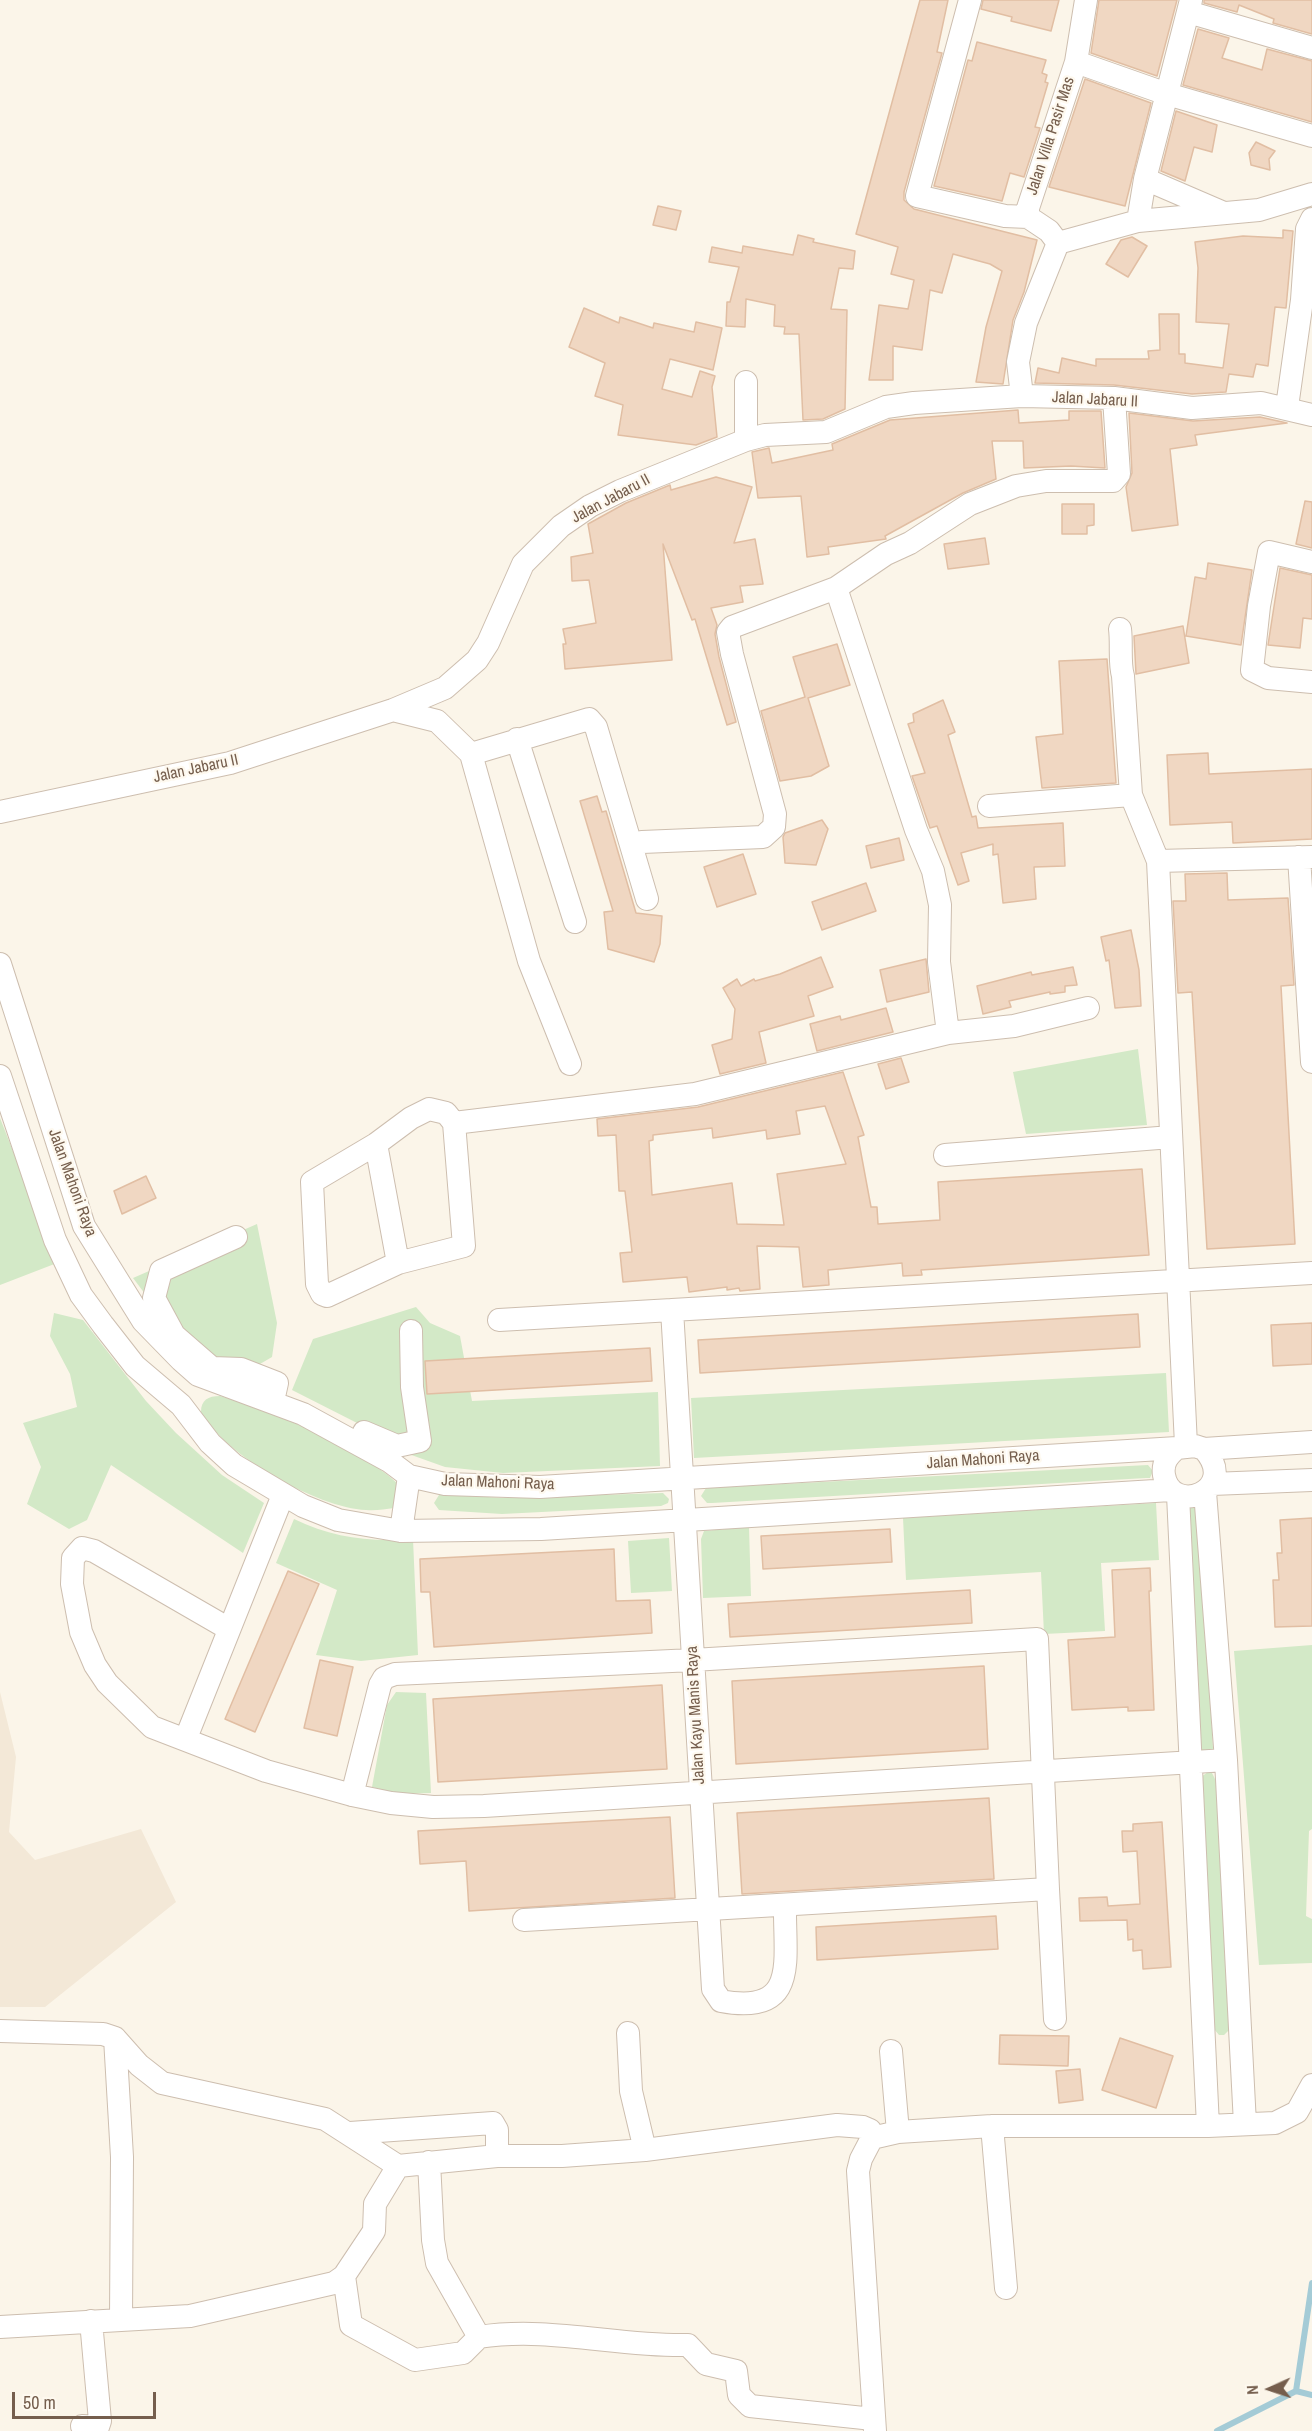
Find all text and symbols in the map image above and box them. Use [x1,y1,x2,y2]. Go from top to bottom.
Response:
street label: Jalan Villa Pasir Mas [1023,75,1079,197]
street label: Jalan Jabaru II [1052,388,1138,412]
street label: Jalan Jabaru II [568,470,654,528]
street label: Jalan Jabaru II [152,751,240,787]
street label: Jalan Mahoni Raya [44,1127,100,1239]
street label: Jalan Mahoni Raya [926,1446,1040,1474]
street label: Jalan Mahoni Raya [441,1471,555,1495]
street label: Jalan Kayu Manis Raya [683,1645,709,1785]
north arrow [1240,2359,1300,2419]
scale bar [15,2380,159,2418]
text: N [1241,2385,1263,2395]
text: 50 m [23,2390,56,2415]

